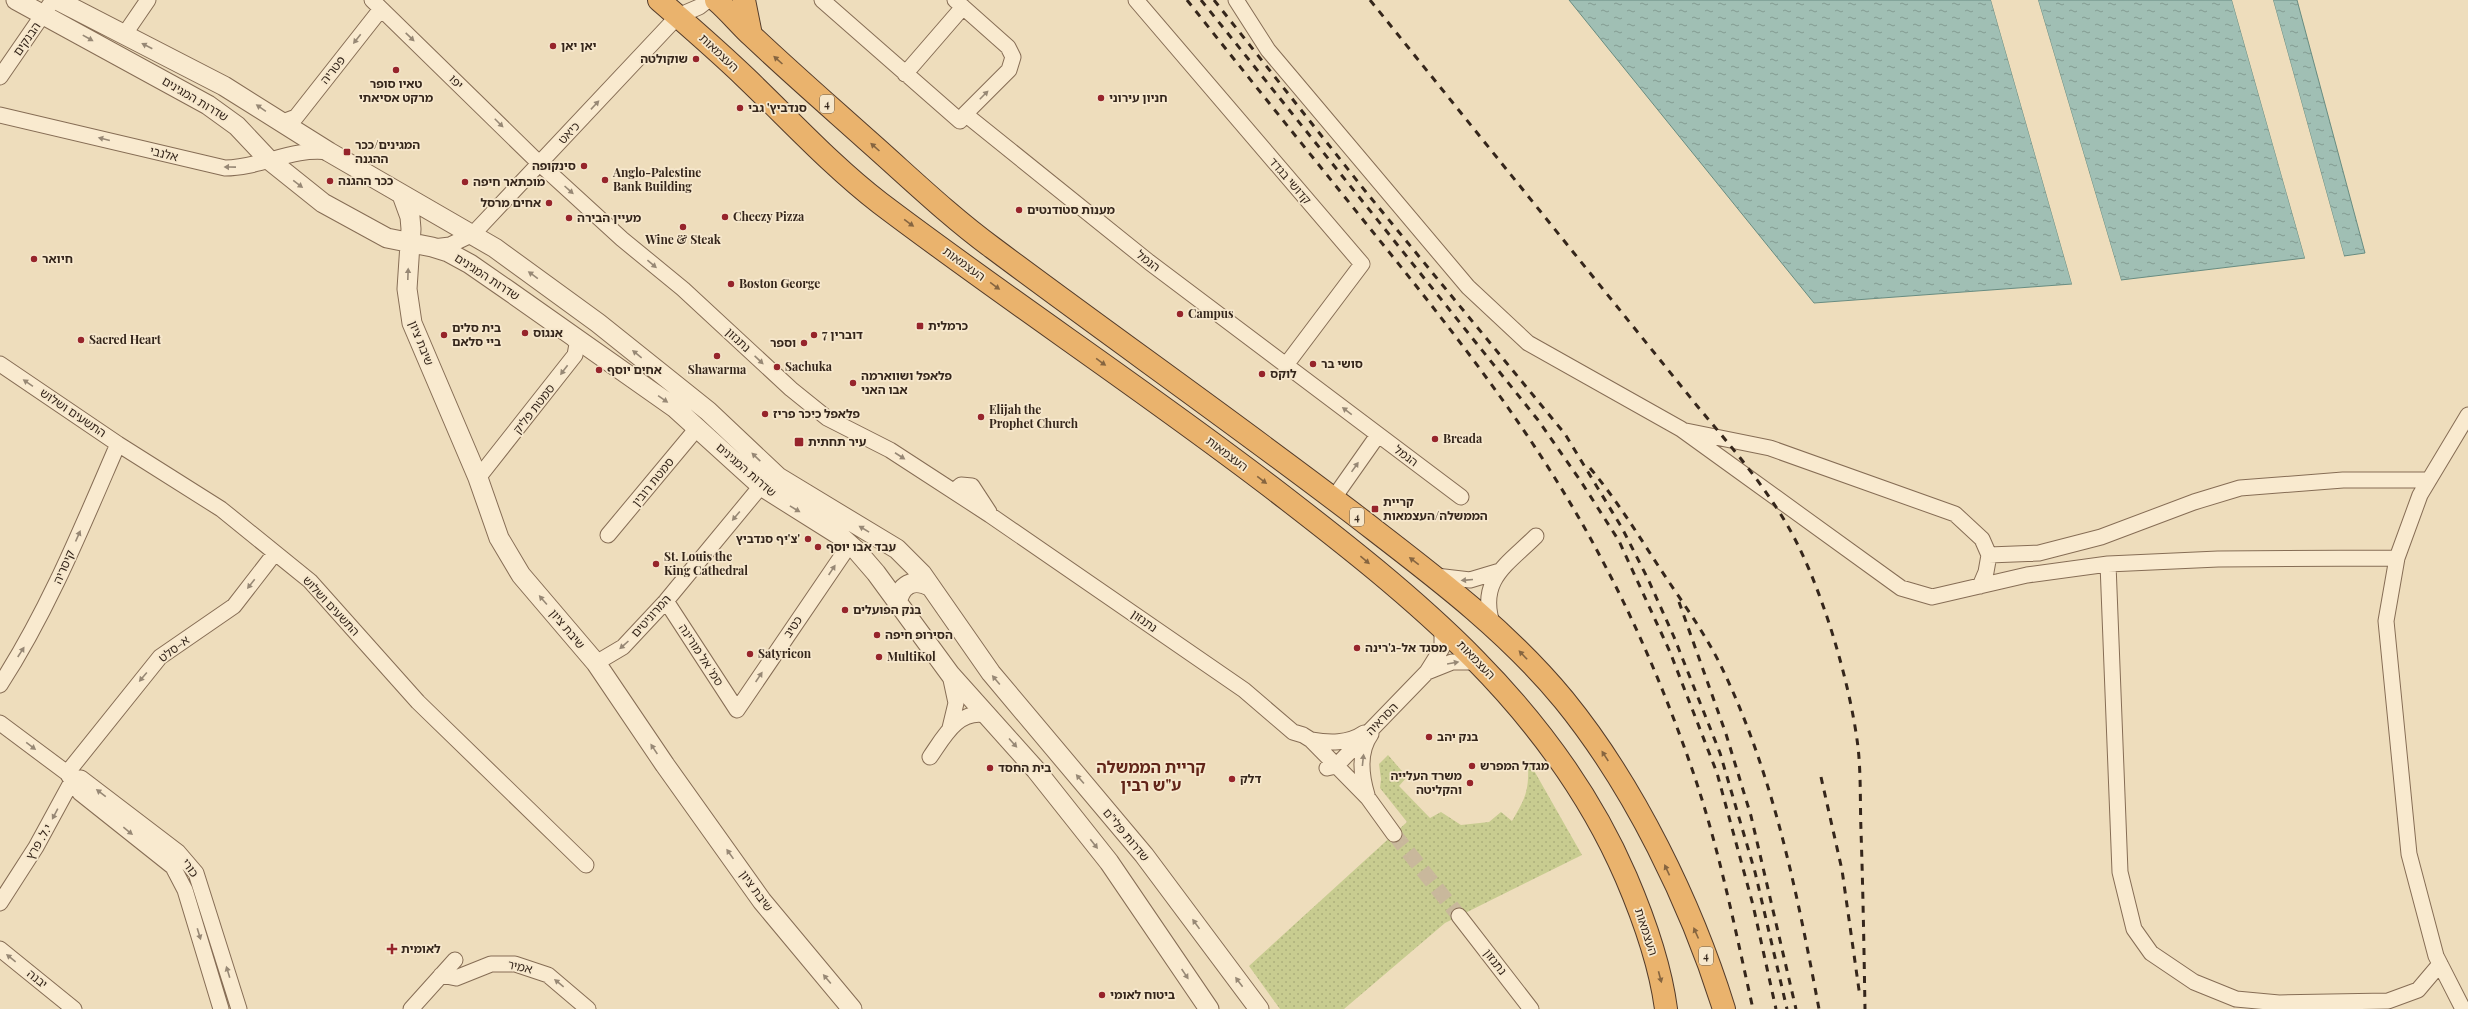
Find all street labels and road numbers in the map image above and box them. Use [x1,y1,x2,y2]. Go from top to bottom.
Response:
street label: הבנקים [9,18,44,59]
street label: העצמאות [696,30,743,75]
street label: פטריה [316,52,348,87]
street label: יפו [446,71,467,92]
street label: שדרות המגינים [159,72,232,124]
road number: 4 [820,95,834,113]
street label: כיאט [554,118,583,147]
street label: אלנבי [148,142,181,164]
street label: קדושי בגדד [1266,153,1316,208]
street label: העצמאות [940,242,989,284]
street label: הנמל [1133,246,1164,275]
street label: שדרות המגינים [452,249,523,303]
street label: שיבת ציון [406,318,438,367]
street label: נתנזון [723,324,755,355]
street label: סמטת פליק [509,380,558,437]
street label: התשעים ושלוש [37,384,110,440]
street label: העצמאות [1203,432,1252,474]
street label: שדרות המגינים [713,439,780,500]
street label: הנמל [1391,441,1422,469]
street label: סמטת רובין [628,453,677,509]
road number: 4 [1350,508,1364,526]
street label: קיסריה [49,547,78,586]
street label: התשעים ושלוש [300,572,364,639]
street label: המרוניטים [627,591,674,640]
street label: שיבת ציון [546,605,589,652]
street label: נתנזון [1128,605,1161,635]
street label: כטיב [779,612,805,641]
street label: סמ' אל מורינה [676,620,728,689]
street label: א-סלט [155,631,192,665]
street label: העצמאות [1454,636,1499,682]
street label: הסראיה [1362,699,1401,738]
street label: שדרות פלי"ם [1100,804,1154,864]
street label: י.ל. פרץ [21,821,55,862]
street label: כורי [179,855,203,880]
street label: שיבת ציון [736,867,777,914]
street label: העצמאות [1632,906,1662,957]
street label: נתנזון [1481,945,1511,978]
road number: 4 [1699,947,1713,965]
street label: אמיר [506,956,535,977]
street label: יבנה [24,965,51,991]

